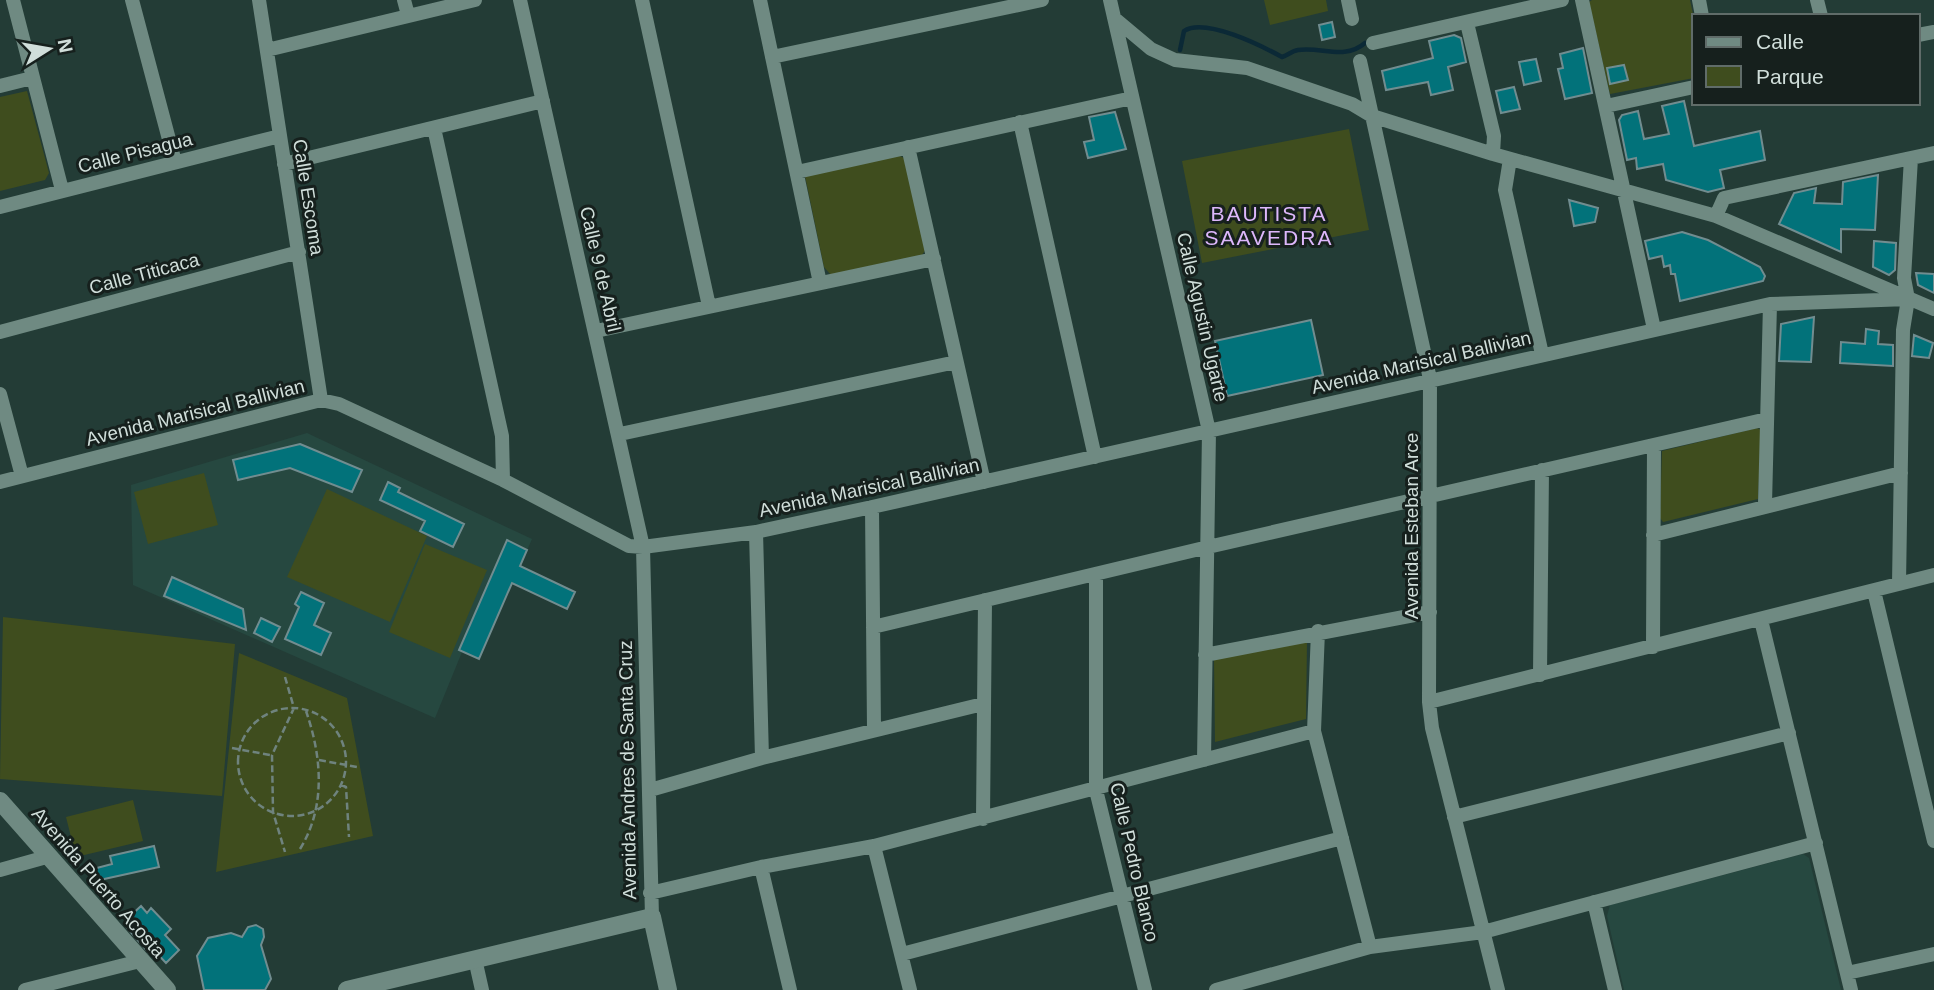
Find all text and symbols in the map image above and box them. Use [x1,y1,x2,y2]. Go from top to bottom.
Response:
north arrow [14,14,84,84]
legend [1692,14,1920,105]
text: Calle [1756,30,1804,53]
text: N [54,37,77,55]
text: Parque [1756,65,1824,88]
street label: Calle Pisagua [76,128,195,177]
street label: Calle Escoma [289,138,328,257]
district label: BAUTISTA SAAVEDRA [1205,202,1333,249]
street label: Calle 9 de Abril [576,204,625,334]
street label: Calle Agustin Ugarte [1173,230,1232,404]
street label: Calle Titicaca [87,249,202,298]
street label: Avenida Marisical Ballivian [1309,327,1533,398]
street label: Avenida Marisical Ballivian [84,375,307,450]
street label: Avenida Esteban Arce [1401,433,1422,619]
street label: Avenida Marisical Ballivian [757,454,981,521]
street label: Avenida Andres de Santa Cruz [615,640,640,900]
street label: Calle Pedro Blanco [1106,781,1163,944]
street label: Avenida Puerto Acosta [28,803,170,962]

